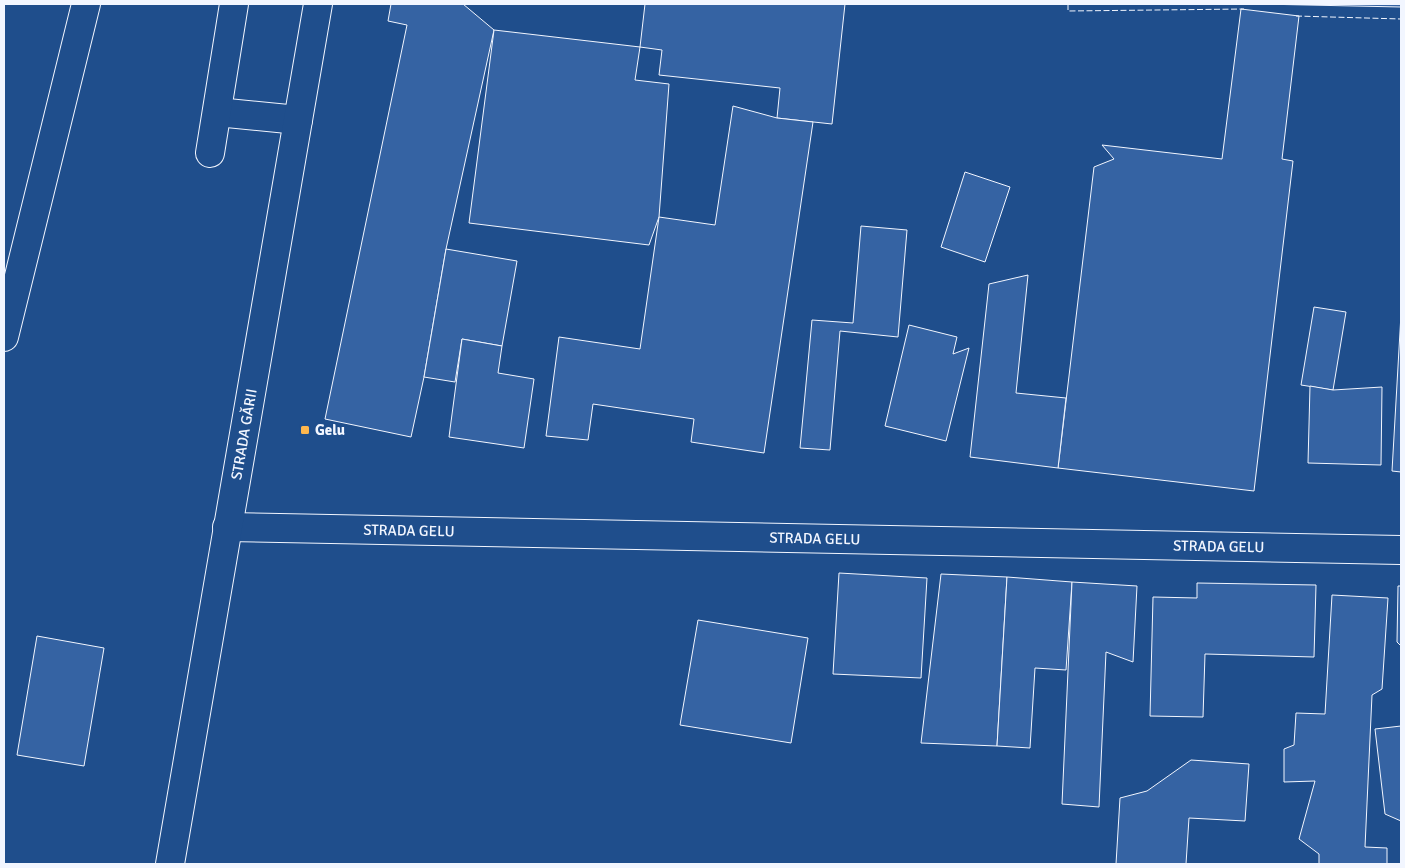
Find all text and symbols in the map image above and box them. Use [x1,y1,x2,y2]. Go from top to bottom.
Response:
street label: STRADA GĂRII [227,387,261,481]
place label: Gelu [315,421,345,439]
marker: Gelu [299,424,311,436]
street label: STRADA GELU [363,521,455,540]
street label: STRADA GELU [769,529,861,548]
street label: STRADA GELU [1173,537,1265,556]

